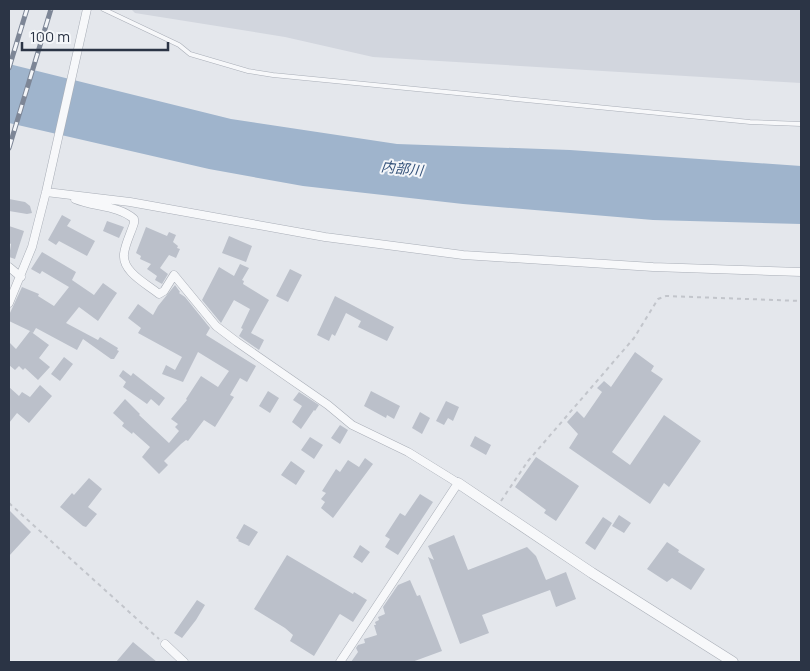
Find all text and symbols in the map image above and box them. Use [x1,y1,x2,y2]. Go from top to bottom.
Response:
scale bar [22,20,169,52]
text: 100 m [30,26,70,47]
water label: 内部川 [380,156,426,180]

